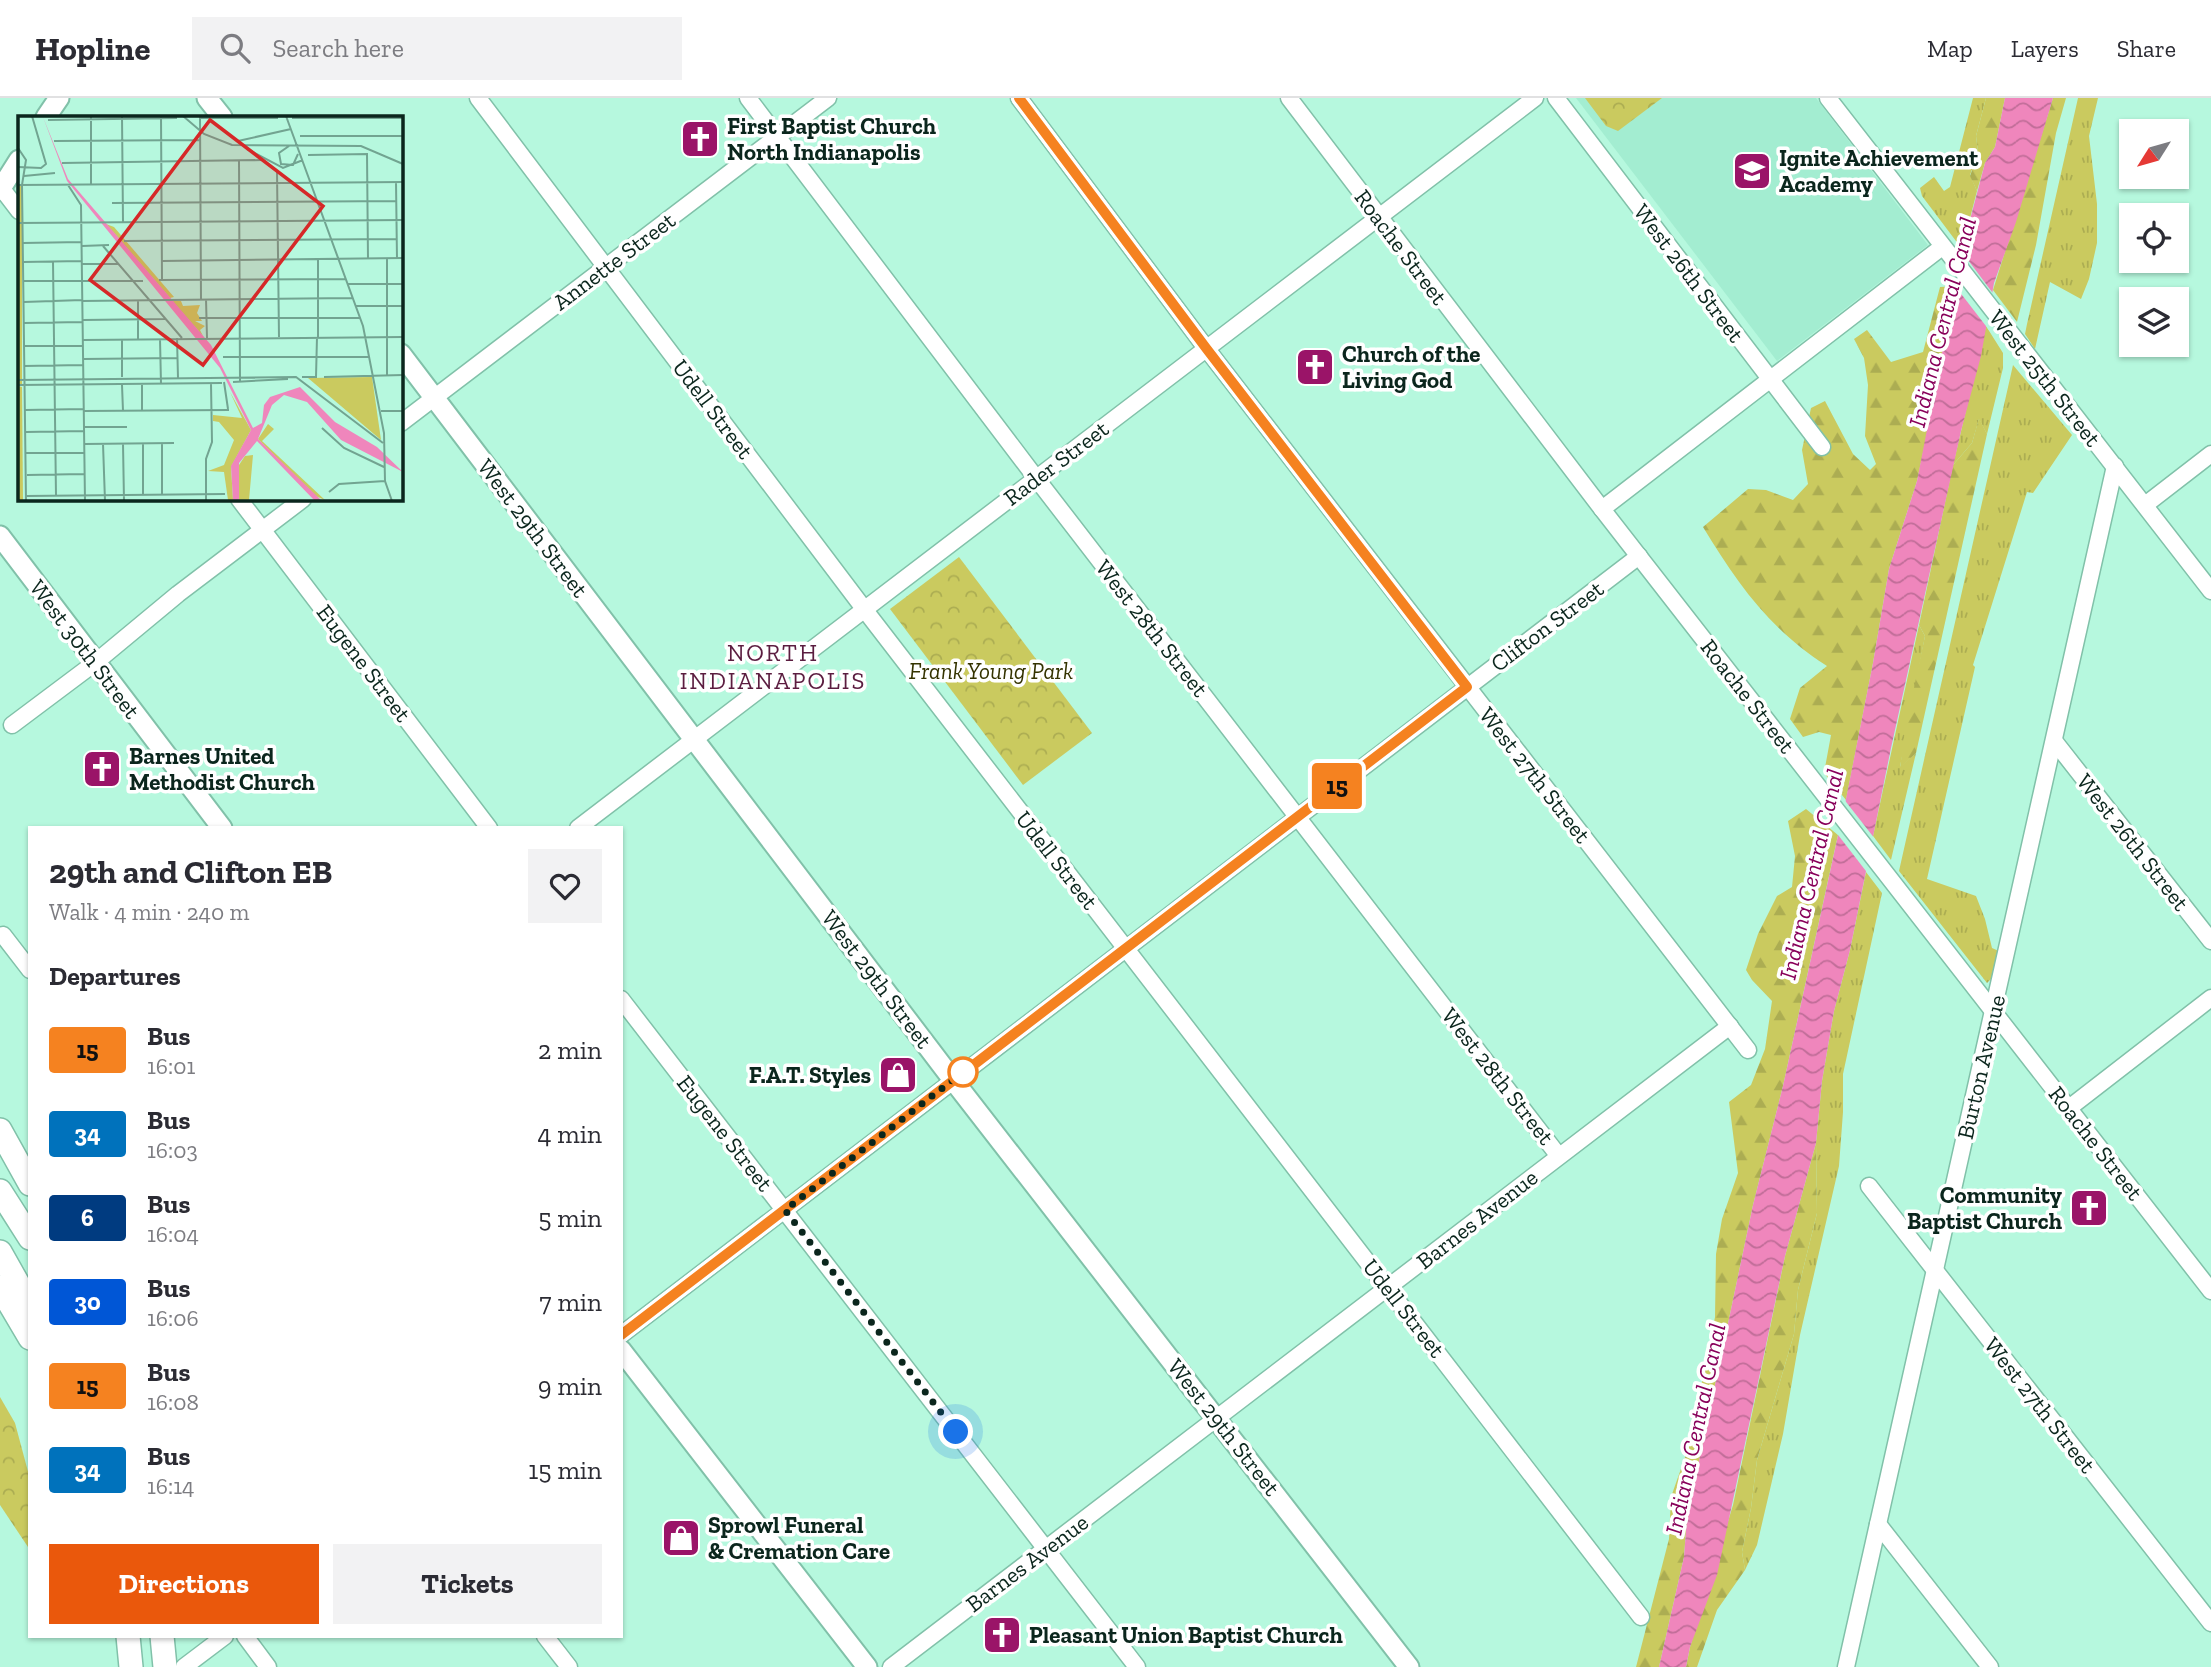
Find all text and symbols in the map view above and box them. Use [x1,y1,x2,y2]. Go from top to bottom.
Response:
search box [192,17,682,80]
text: Hopline [35,29,150,68]
icon: search [216,29,254,67]
text: Search here [272,32,404,64]
text: Map [1927,34,1973,63]
text: Layers [2011,34,2079,63]
text: Share [2117,34,2176,63]
place label: First Baptist Church North Indianapolis [727,112,937,166]
inset map [18,116,402,500]
church icon: First Baptist Church North Indianapolis [679,118,721,160]
north arrow [2119,119,2189,189]
map controls [2119,119,2189,357]
place label: Ignite Achievement Academy [1779,144,1979,198]
school or university icon: Ignite Achievement Academy [1731,150,1773,192]
street label: Roache Street [1349,184,1454,310]
street label: West 26th Street [1628,198,1750,348]
button: locate [2119,203,2189,273]
street label: Annette Street [547,206,681,316]
water label: Indiana Central Canal [1902,214,1982,430]
button: layers [2119,287,2189,357]
street label: West 25th Street [1983,304,2107,452]
place label: Church of the Living God [1342,340,1480,394]
church icon: Church of the Living God [1294,346,1336,388]
street label: Udell Street [666,354,760,465]
street label: Rader Street [998,414,1114,511]
street label: West 29th Street [472,453,594,603]
street label: West 28th Street [1090,554,1215,703]
street label: West 30th Street [24,574,147,724]
street label: Clifton Street [1485,574,1609,678]
street label: Eugene Street [311,599,417,728]
street label: Roache Street [1695,633,1801,759]
district label: NORTH INDIANAPOLIS [680,638,866,695]
park label: Frank Young Park [909,657,1073,685]
street label: West 27th Street [1473,701,1597,849]
place label: Barnes United Methodist Church [129,742,316,796]
church icon: Barnes United Methodist Church [81,748,123,790]
line badge: 15 [1306,763,1368,809]
water label: Indiana Central Canal [1773,766,1849,982]
street label: West 26th Street [2071,768,2195,916]
text: 15 [1326,771,1348,800]
street label: Udell Street [1010,805,1104,915]
button: heart [528,849,602,923]
text: 29th and Clifton EB [49,852,332,891]
text: Walk · 4 min · 240 m [49,898,249,926]
street label: West 29th Street [816,904,938,1054]
text: Departures [49,960,181,992]
street label: Burton Avenue [1951,992,2011,1142]
street label: West 28th Street [1436,1002,1561,1151]
text: Bus [147,1020,190,1052]
text: 2 min [538,1034,602,1066]
text: 15 [76,1035,99,1064]
text: 16:01 [147,1052,195,1080]
shop icon: F.A.T. Styles [877,1054,919,1096]
unlabelled marker [948,1057,978,1087]
place label: F.A.T. Styles [749,1061,871,1089]
street label: Eugene Street [671,1069,779,1197]
street label: Roache Street [2043,1080,2149,1206]
text: Bus [147,1104,190,1136]
text: 4 min [537,1118,602,1150]
text: 34 [74,1119,101,1148]
text: 16:03 [147,1136,198,1164]
street label: Barnes Avenue [1411,1163,1543,1275]
place label: Community Baptist Church [1907,1181,2063,1235]
church icon: Community Baptist Church [2068,1187,2110,1229]
text: Bus [147,1188,190,1220]
text: 5 min [538,1202,602,1234]
text: 6 [81,1203,94,1232]
text: 16:04 [147,1220,199,1248]
street label: Udell Street [1357,1253,1451,1363]
text: Bus [147,1272,190,1304]
text: 7 min [539,1286,602,1318]
text: 30 [74,1287,101,1316]
text: 16:06 [147,1304,199,1332]
water label: Indiana Central Canal [1658,1321,1732,1537]
street label: West 27th Street [1978,1331,2102,1479]
street label: West 29th Street [1162,1353,1286,1501]
text: Bus [147,1356,190,1388]
text: 9 min [538,1370,602,1402]
text: 15 [76,1371,99,1400]
text: 16:08 [147,1388,199,1416]
your location [938,1414,973,1449]
text: Bus [147,1440,190,1472]
text: 15 min [528,1454,602,1486]
text: 34 [74,1455,101,1484]
text: 16:14 [147,1472,194,1500]
street label: Barnes Avenue [960,1508,1094,1618]
place label: Sprowl Funeral & Cremation Care [708,1511,890,1565]
shop icon: Sprowl Funeral & Cremation Care [660,1517,702,1559]
button: Directions [49,1544,319,1624]
button: Tickets [333,1544,602,1624]
church icon: Pleasant Union Baptist Church [981,1614,1023,1656]
place label: Pleasant Union Baptist Church [1029,1621,1343,1649]

